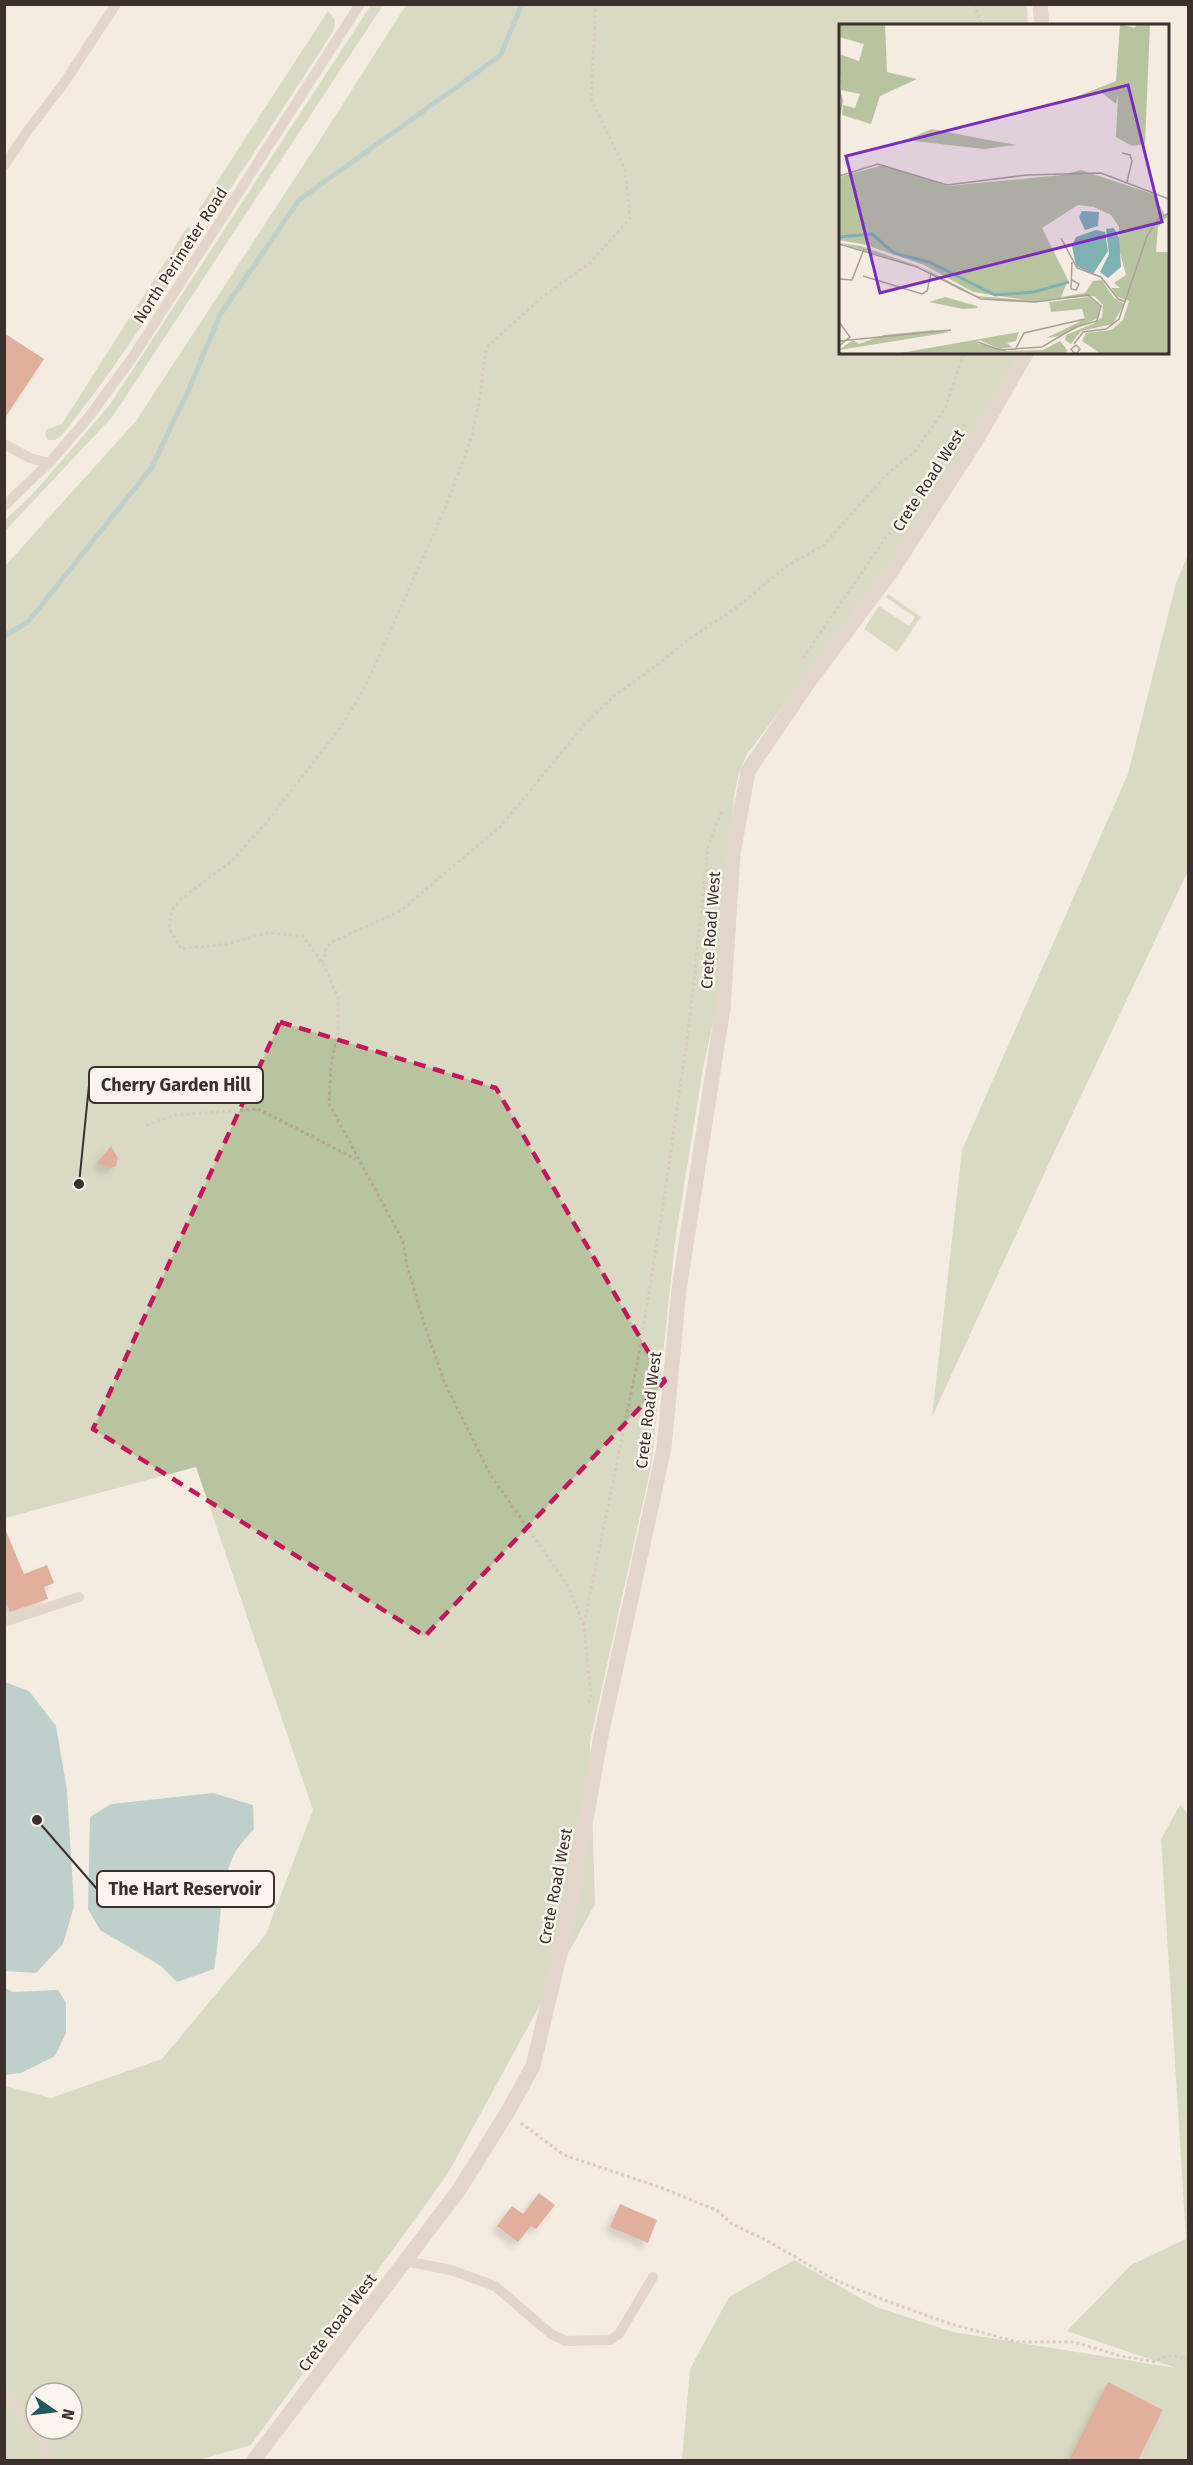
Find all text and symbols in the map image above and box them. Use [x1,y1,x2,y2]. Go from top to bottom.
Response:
inset map [839,24,1169,354]
street label: North Perimeter Road [129,184,231,327]
street label: Crete Road West [888,426,969,535]
street label: Crete Road West [697,870,724,989]
callout: Cherry Garden Hill [89,1067,263,1103]
text: Cherry Garden Hill [101,1074,252,1096]
street label: Crete Road West [632,1350,665,1470]
street label: Crete Road West [535,1826,576,1946]
callout: The Hart Reservoir [97,1871,274,1907]
text: The Hart Reservoir [108,1878,262,1900]
street label: Crete Road West [294,2269,381,2375]
north arrow [24,2381,84,2441]
text: N [58,2407,79,2422]

